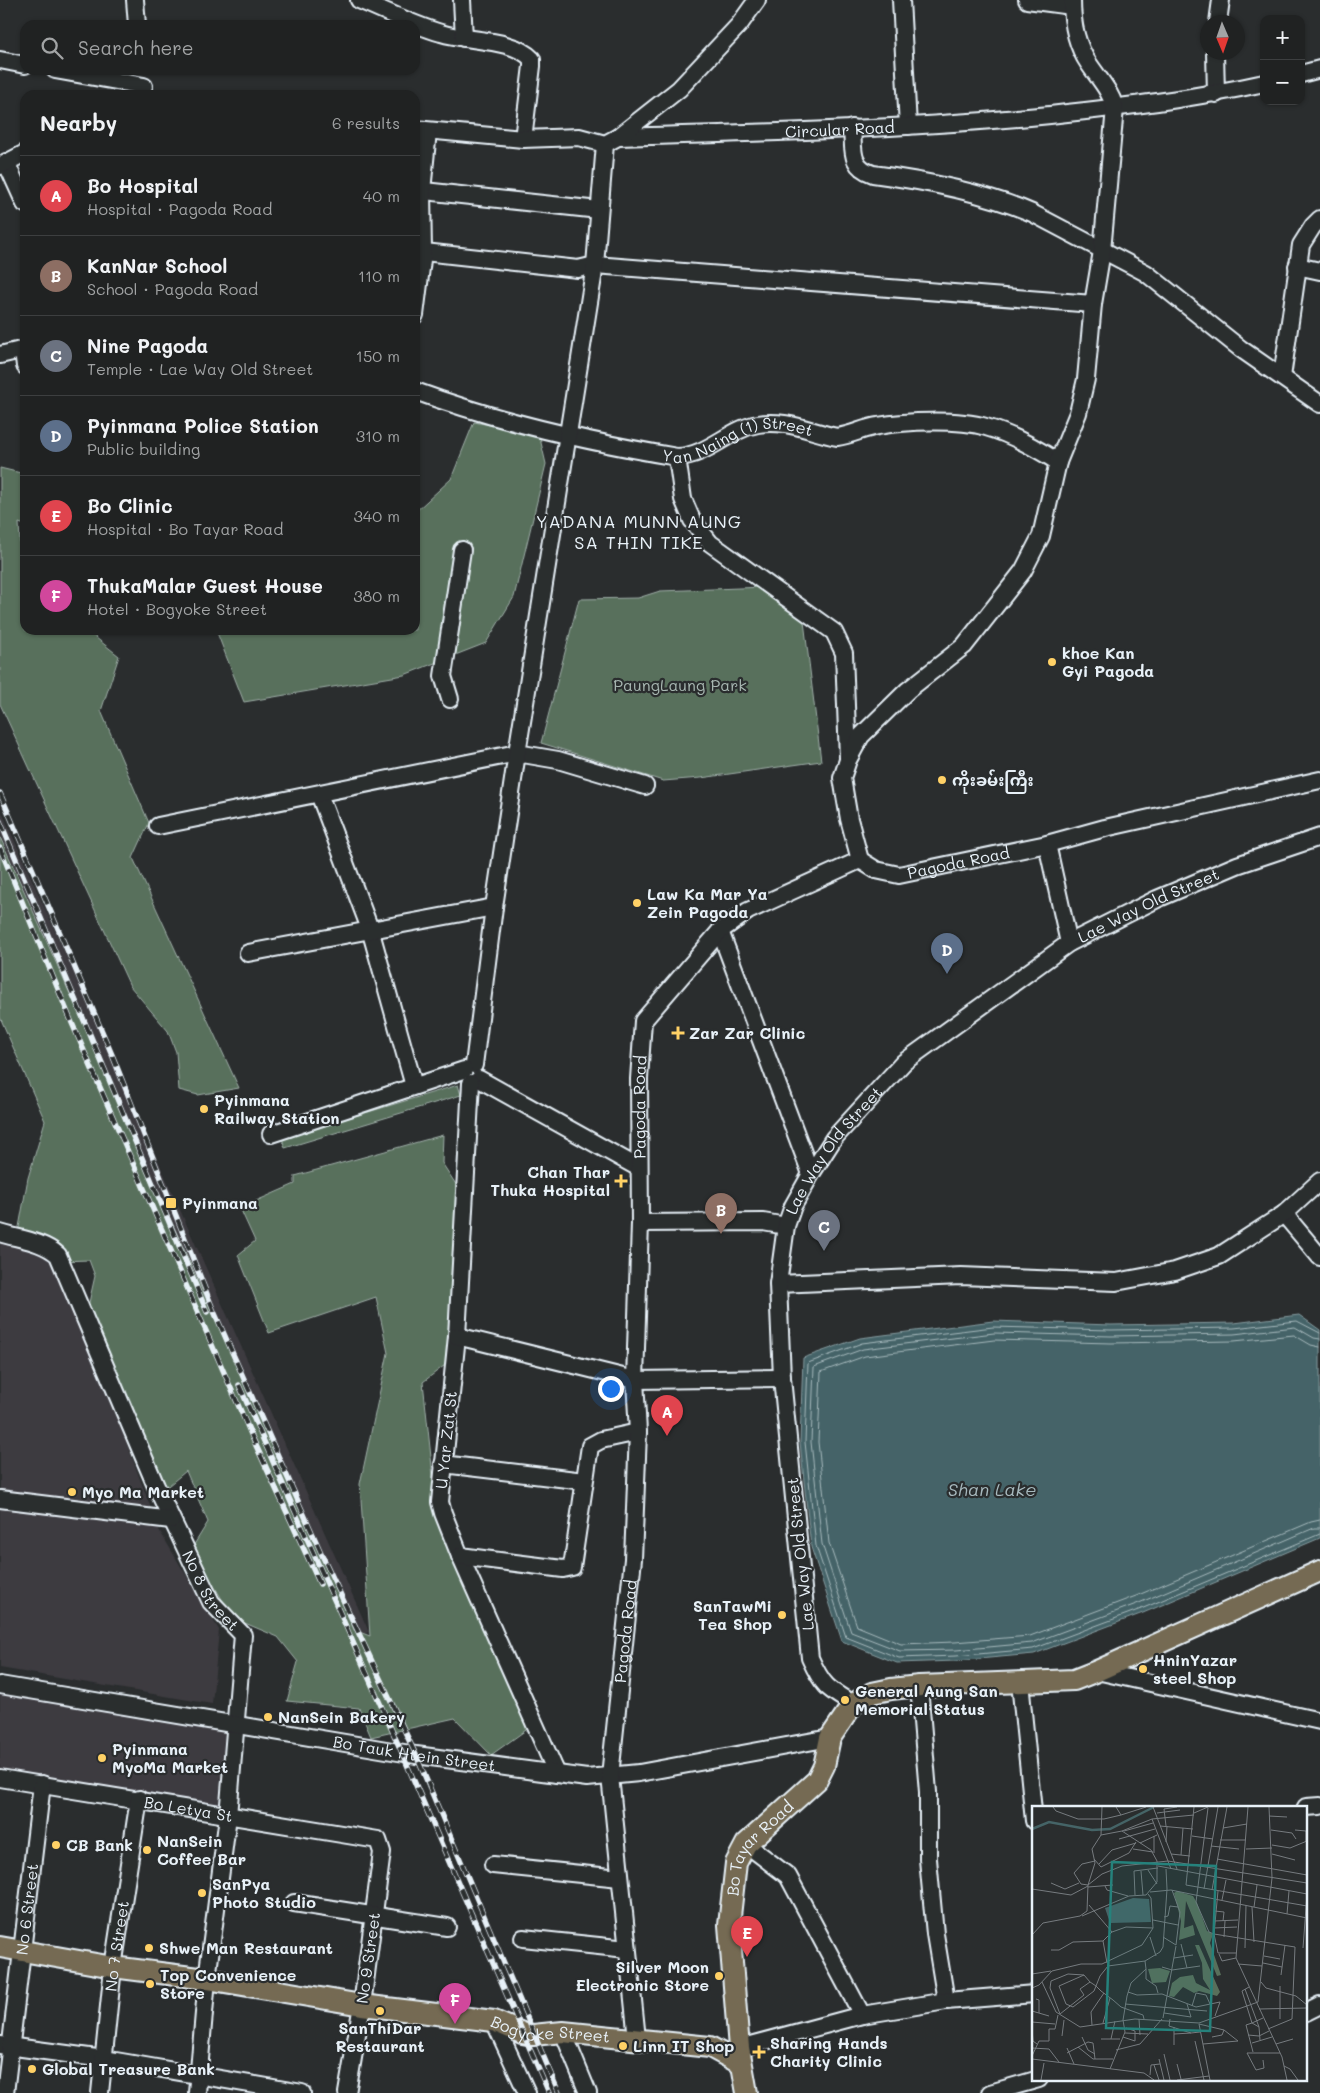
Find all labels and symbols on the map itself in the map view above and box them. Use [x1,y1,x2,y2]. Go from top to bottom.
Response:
north arrow [1200,15,1245,60]
street label: Circular Road [784,116,895,142]
street label: Yan Naing (1) Street [661,412,816,467]
district label: YADANA MUNN AUNG SA THIN TIKE [536,509,742,554]
place label: khoe Kan Gyi Pagoda [1062,642,1154,681]
marker: khoe Kan Gyi Pagoda [1046,656,1058,668]
park label: PaungLaung Park [613,674,747,695]
place label: ကိုးခမ်းကြီး [952,769,1034,794]
marker: ကိုးခမ်းကြီး [936,774,948,786]
street label: Pagoda Road [905,841,1011,883]
street label: Lae Way Old Street [1074,863,1222,947]
place label: Law Ka Mar Ya Zein Pagoda [647,883,768,922]
marker: Law Ka Mar Ya Zein Pagoda [631,897,643,909]
pin: D [931,933,963,974]
place label: Zar Zar Clinic [689,1022,805,1043]
marker: Zar Zar Clinic [671,1026,685,1040]
street label: Pagoda Road [628,1054,651,1159]
street label: Lae Way Old Street [780,1082,886,1217]
place label: Pyinmana Railway Station [214,1089,340,1128]
marker: Pyinmana Railway Station [198,1103,210,1115]
place label: Chan Thar Thuka Hospital [490,1161,610,1200]
marker: Chan Thar Thuka Hospital [614,1174,628,1188]
place label: Pyinmana [182,1192,258,1213]
pin: B [705,1193,737,1234]
marker: Pyinmana [164,1196,178,1210]
pin: C [808,1210,840,1251]
your location [598,1376,624,1402]
street label: U Yar Zat St [430,1390,461,1490]
pin: A [651,1395,683,1436]
street label: Lae Way Old Street [781,1476,818,1632]
water label: Shan Lake [948,1477,1036,1501]
place label: Myo Ma Market [82,1481,204,1502]
marker: Myo Ma Market [66,1486,78,1498]
street label: No 8 Street [178,1547,244,1635]
street label: Pagoda Road [609,1578,641,1684]
place label: SanTawMi Tea Shop [693,1595,772,1634]
marker: SanTawMi Tea Shop [776,1609,788,1621]
place label: HninYazar steel Shop [1153,1649,1237,1688]
marker: HninYazar steel Shop [1137,1663,1149,1675]
place label: General Aung San Memorial Status [855,1680,998,1719]
marker: General Aung San Memorial Status [839,1694,851,1706]
place label: NanSein Bakery [278,1706,405,1727]
marker: NanSein Bakery [262,1711,274,1723]
street label: Bo Tauk Htein Street [332,1730,497,1776]
place label: Pyinmana MyoMa Market [112,1738,228,1777]
marker: Pyinmana MyoMa Market [96,1752,108,1764]
street label: Bo Letya St [143,1791,234,1826]
street label: Bo Tayar Road [721,1795,798,1897]
inset map [1032,1806,1308,2080]
place label: NanSein Coffee Bar [157,1830,246,1869]
place label: CB Bank [66,1834,133,1855]
marker: CB Bank [50,1839,62,1851]
marker: NanSein Coffee Bar [141,1844,153,1856]
street label: No 6 Street [11,1862,42,1956]
place label: SanPya Photo Studio [212,1873,316,1912]
marker: SanPya Photo Studio [196,1887,208,1899]
street label: No 7 Street [100,1899,133,1992]
street label: No 9 Street [351,1911,384,2005]
pin: E [731,1916,763,1957]
place label: Shwe Man Restaurant [159,1937,333,1958]
marker: Shwe Man Restaurant [143,1942,155,1954]
place label: Silver Moon Electronic Store [576,1956,709,1995]
place label: Top Convenience Store [160,1964,296,2003]
marker: Silver Moon Electronic Store [713,1970,725,1982]
marker: Top Convenience Store [144,1978,156,1990]
pin: F [439,1983,471,2024]
marker: SanThiDar Restaurant [374,2005,386,2017]
street label: Bogyoke Street [488,2010,611,2047]
place label: SanThiDar Restaurant [335,2017,425,2056]
place label: Sharing Hands Charity Clinic [770,2032,887,2071]
place label: Linn IT Shop [633,2035,734,2056]
marker: Linn IT Shop [617,2040,629,2052]
marker: Sharing Hands Charity Clinic [752,2045,766,2059]
place label: Global Treasure Bank [42,2058,215,2079]
marker: Global Treasure Bank [26,2063,38,2075]

